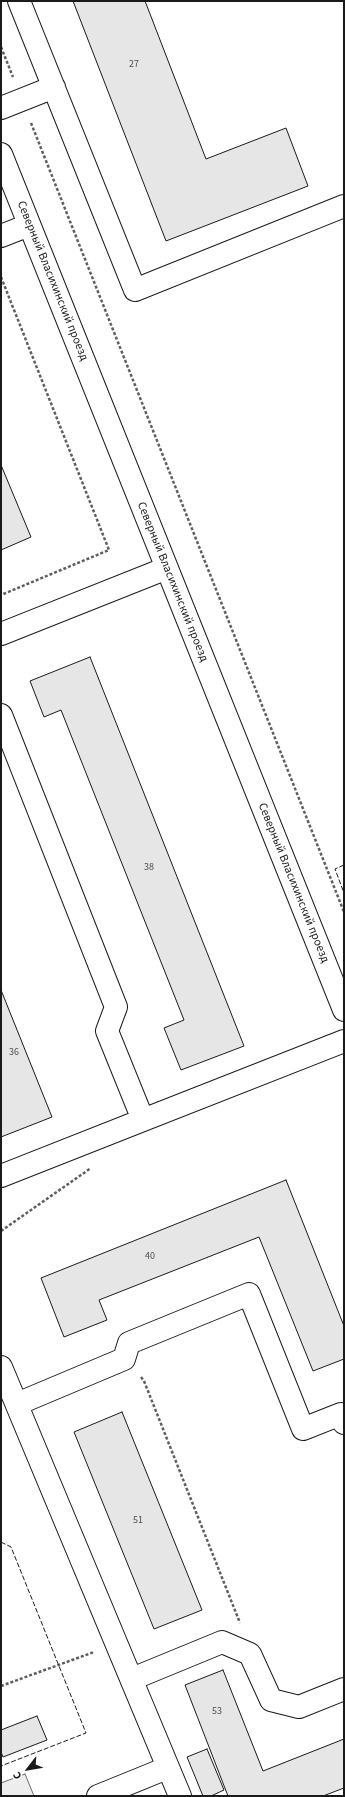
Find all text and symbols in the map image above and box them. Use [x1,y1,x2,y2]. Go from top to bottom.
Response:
house number: 27 [129,59,139,71]
street label: Северный Власихинский проезд [13,199,91,363]
street label: Северный Власихинский проезд [133,500,211,664]
street label: Северный Власихинский проезд [254,801,332,965]
house number: 38 [144,862,154,874]
house number: 36 [9,1047,19,1059]
house number: 40 [145,1251,155,1263]
house number: 51 [133,1515,143,1527]
house number: 53 [212,1706,222,1718]
north arrow [8,1749,48,1789]
text: С [9,1769,25,1782]

